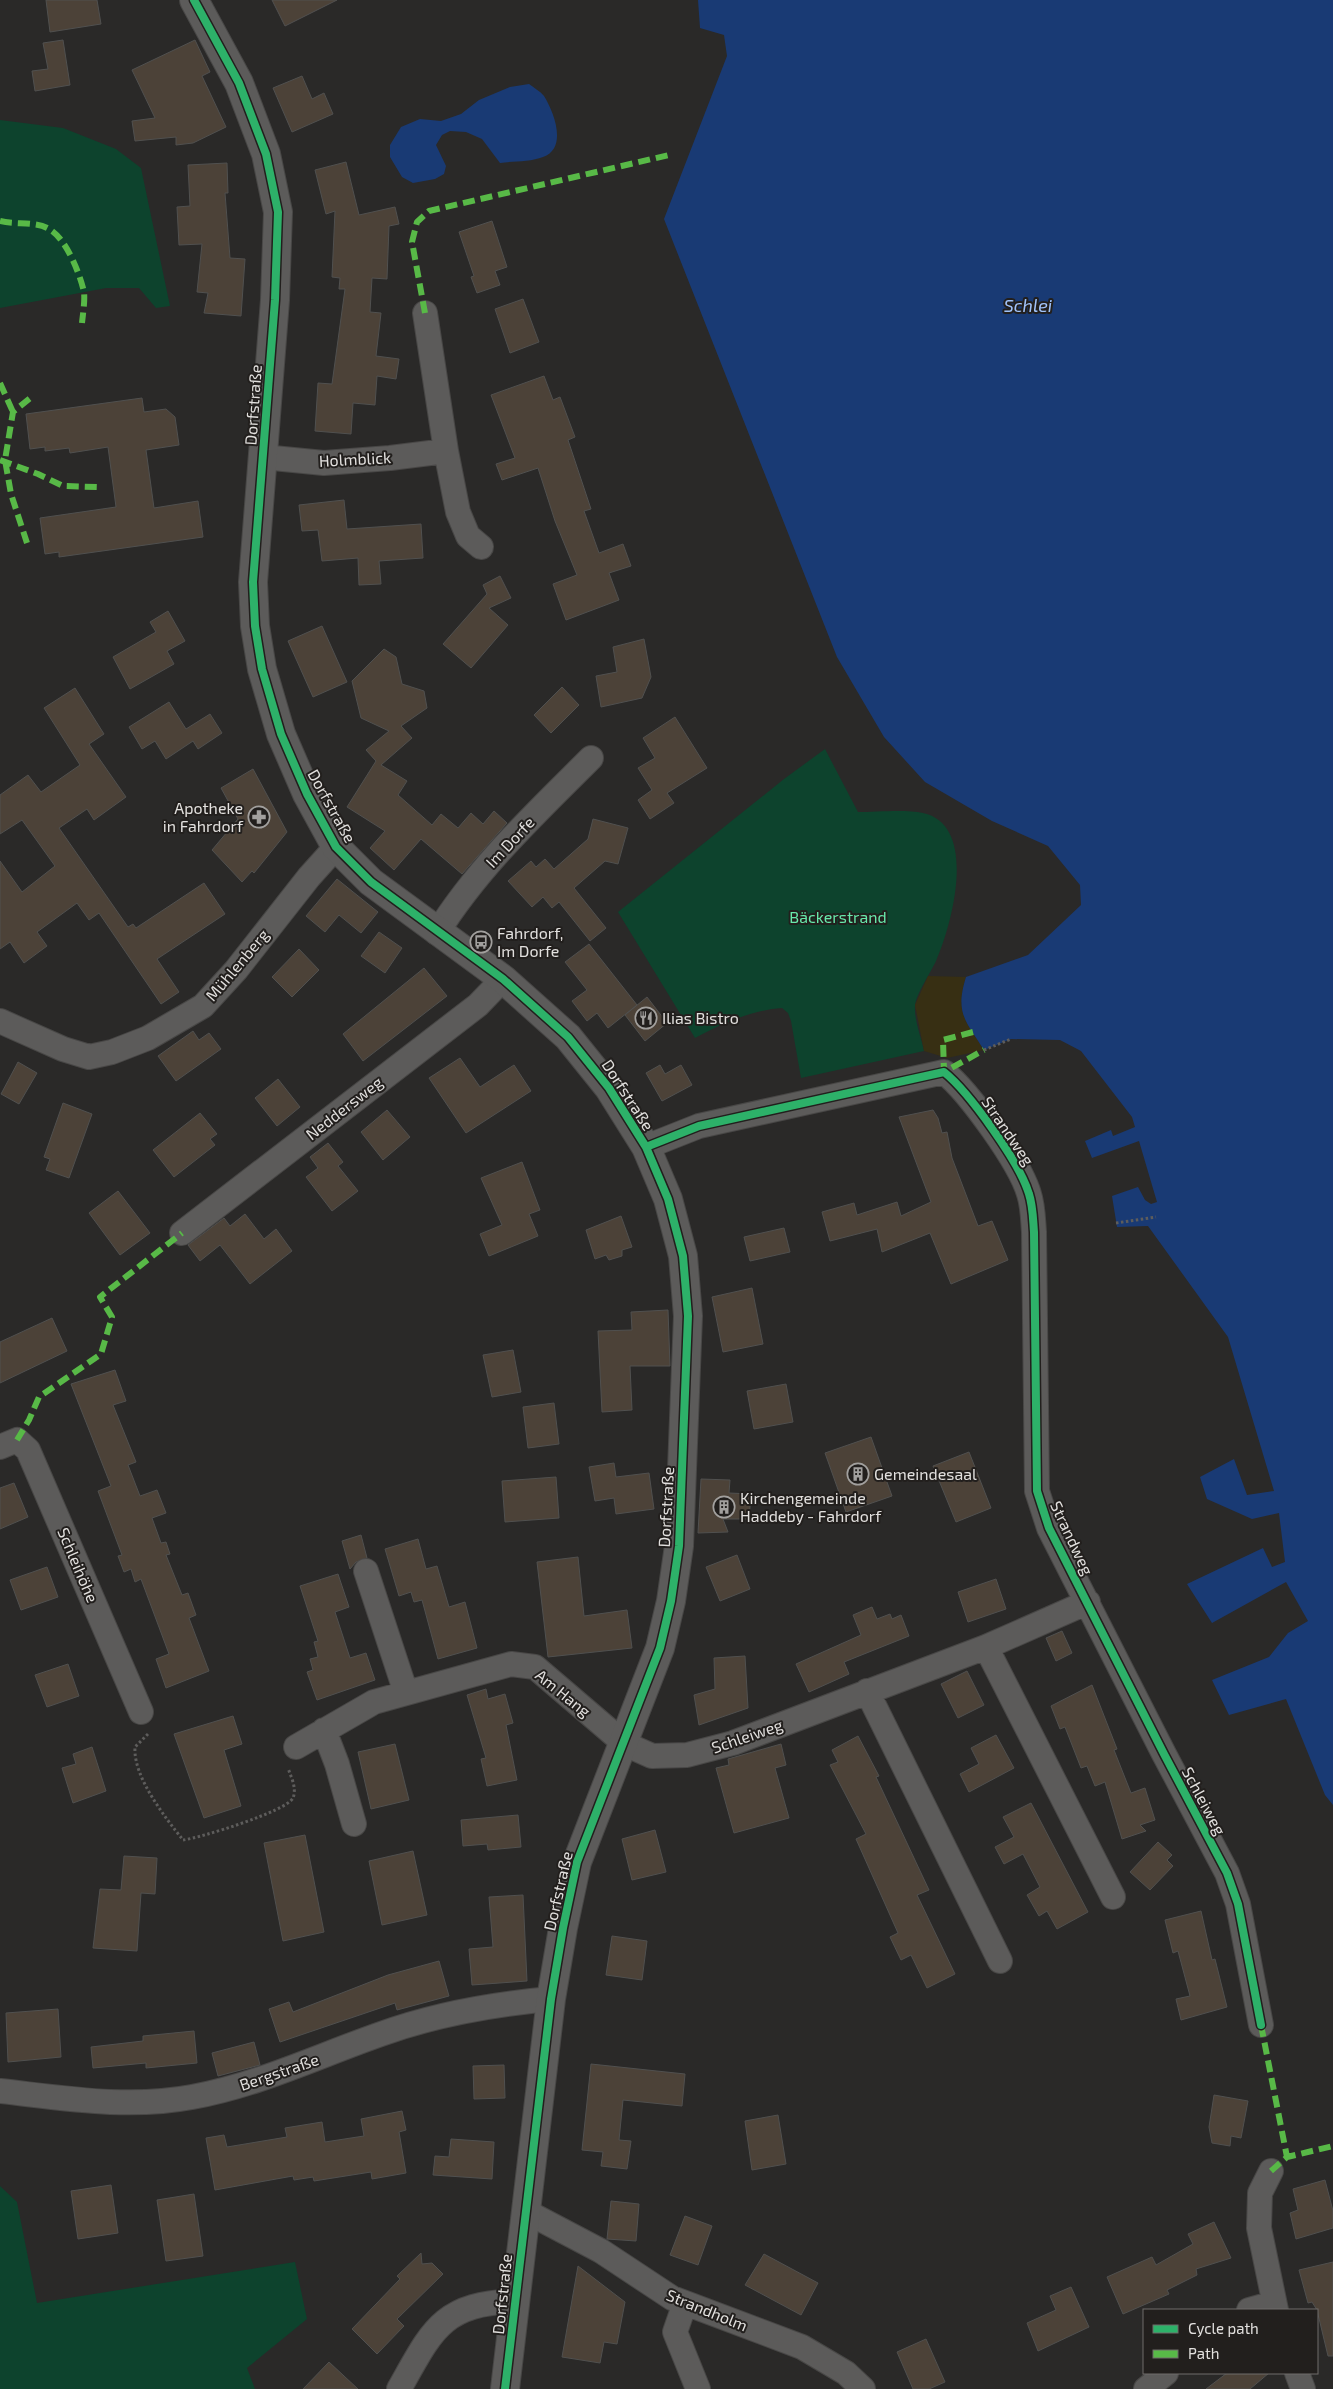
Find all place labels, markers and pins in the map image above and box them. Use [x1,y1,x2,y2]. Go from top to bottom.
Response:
place label: Apotheke in Fahrdorf [163,798,244,835]
pharmacy icon: Apotheke in Fahrdorf [247,805,271,829]
place label: Fahrdorf, Im Dorfe [497,923,563,960]
bus stop icon: Fahrdorf, Im Dorfe [469,930,493,954]
restaurant icon: Ilias Bistro [634,1006,658,1030]
place label: Ilias Bistro [662,1008,739,1027]
building icon: Gemeindesaal [846,1462,870,1486]
place label: Gemeindesaal [874,1464,977,1483]
place label: Kirchengemeinde Haddeby - Fahrdorf [740,1488,882,1525]
building icon: Kirchengemeinde Haddeby - Fahrdorf [712,1495,736,1519]

